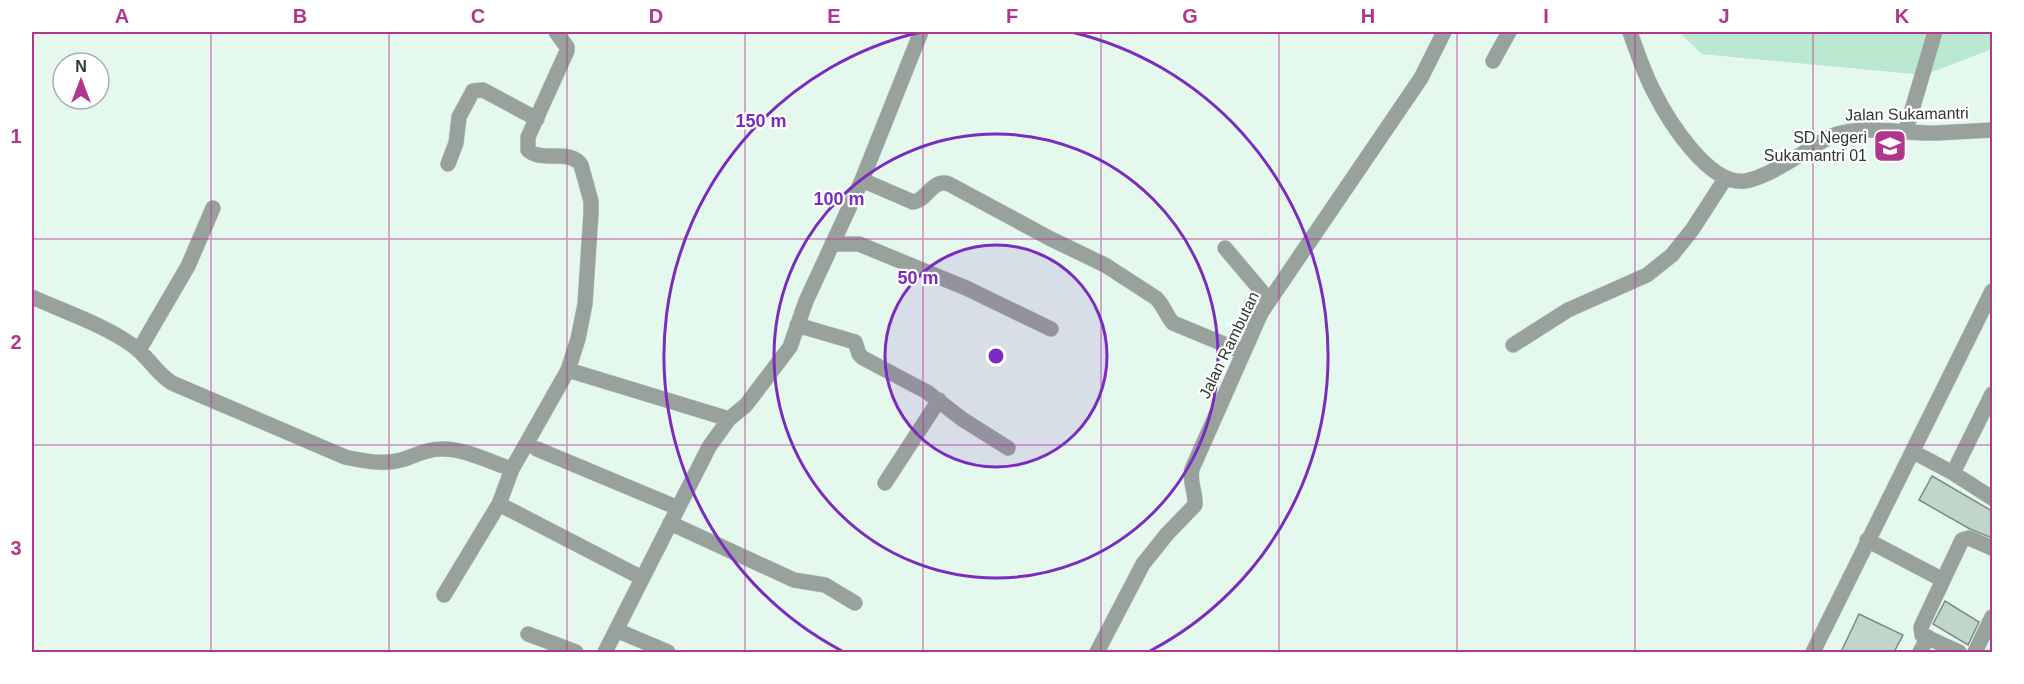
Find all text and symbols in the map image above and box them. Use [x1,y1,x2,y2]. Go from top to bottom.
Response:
text: A [115,5,129,27]
text: B [293,5,307,27]
text: C [471,5,485,27]
text: D [649,5,663,27]
text: E [827,5,841,27]
text: F [1006,5,1018,27]
text: G [1182,5,1198,27]
text: H [1361,5,1375,27]
text: I [1543,5,1549,27]
text: J [1718,5,1730,27]
text: K [1895,5,1910,27]
north arrow [51,51,111,111]
text: N [75,58,87,75]
street label: Jalan Sukamantri [1845,104,1969,124]
text: 150 m [735,111,787,131]
text: 1 [10,125,22,147]
school or university icon: SD Negeri Sukamantri 01 [1872,128,1908,164]
place label: SD Negeri Sukamantri 01 [1764,129,1867,164]
text: 100 m [813,189,865,209]
text: 50 m [897,268,939,288]
street label: Jalan Rambutan [1196,289,1262,401]
text: 2 [10,331,22,353]
centre of rings [986,346,1006,366]
text: 3 [10,537,22,559]

